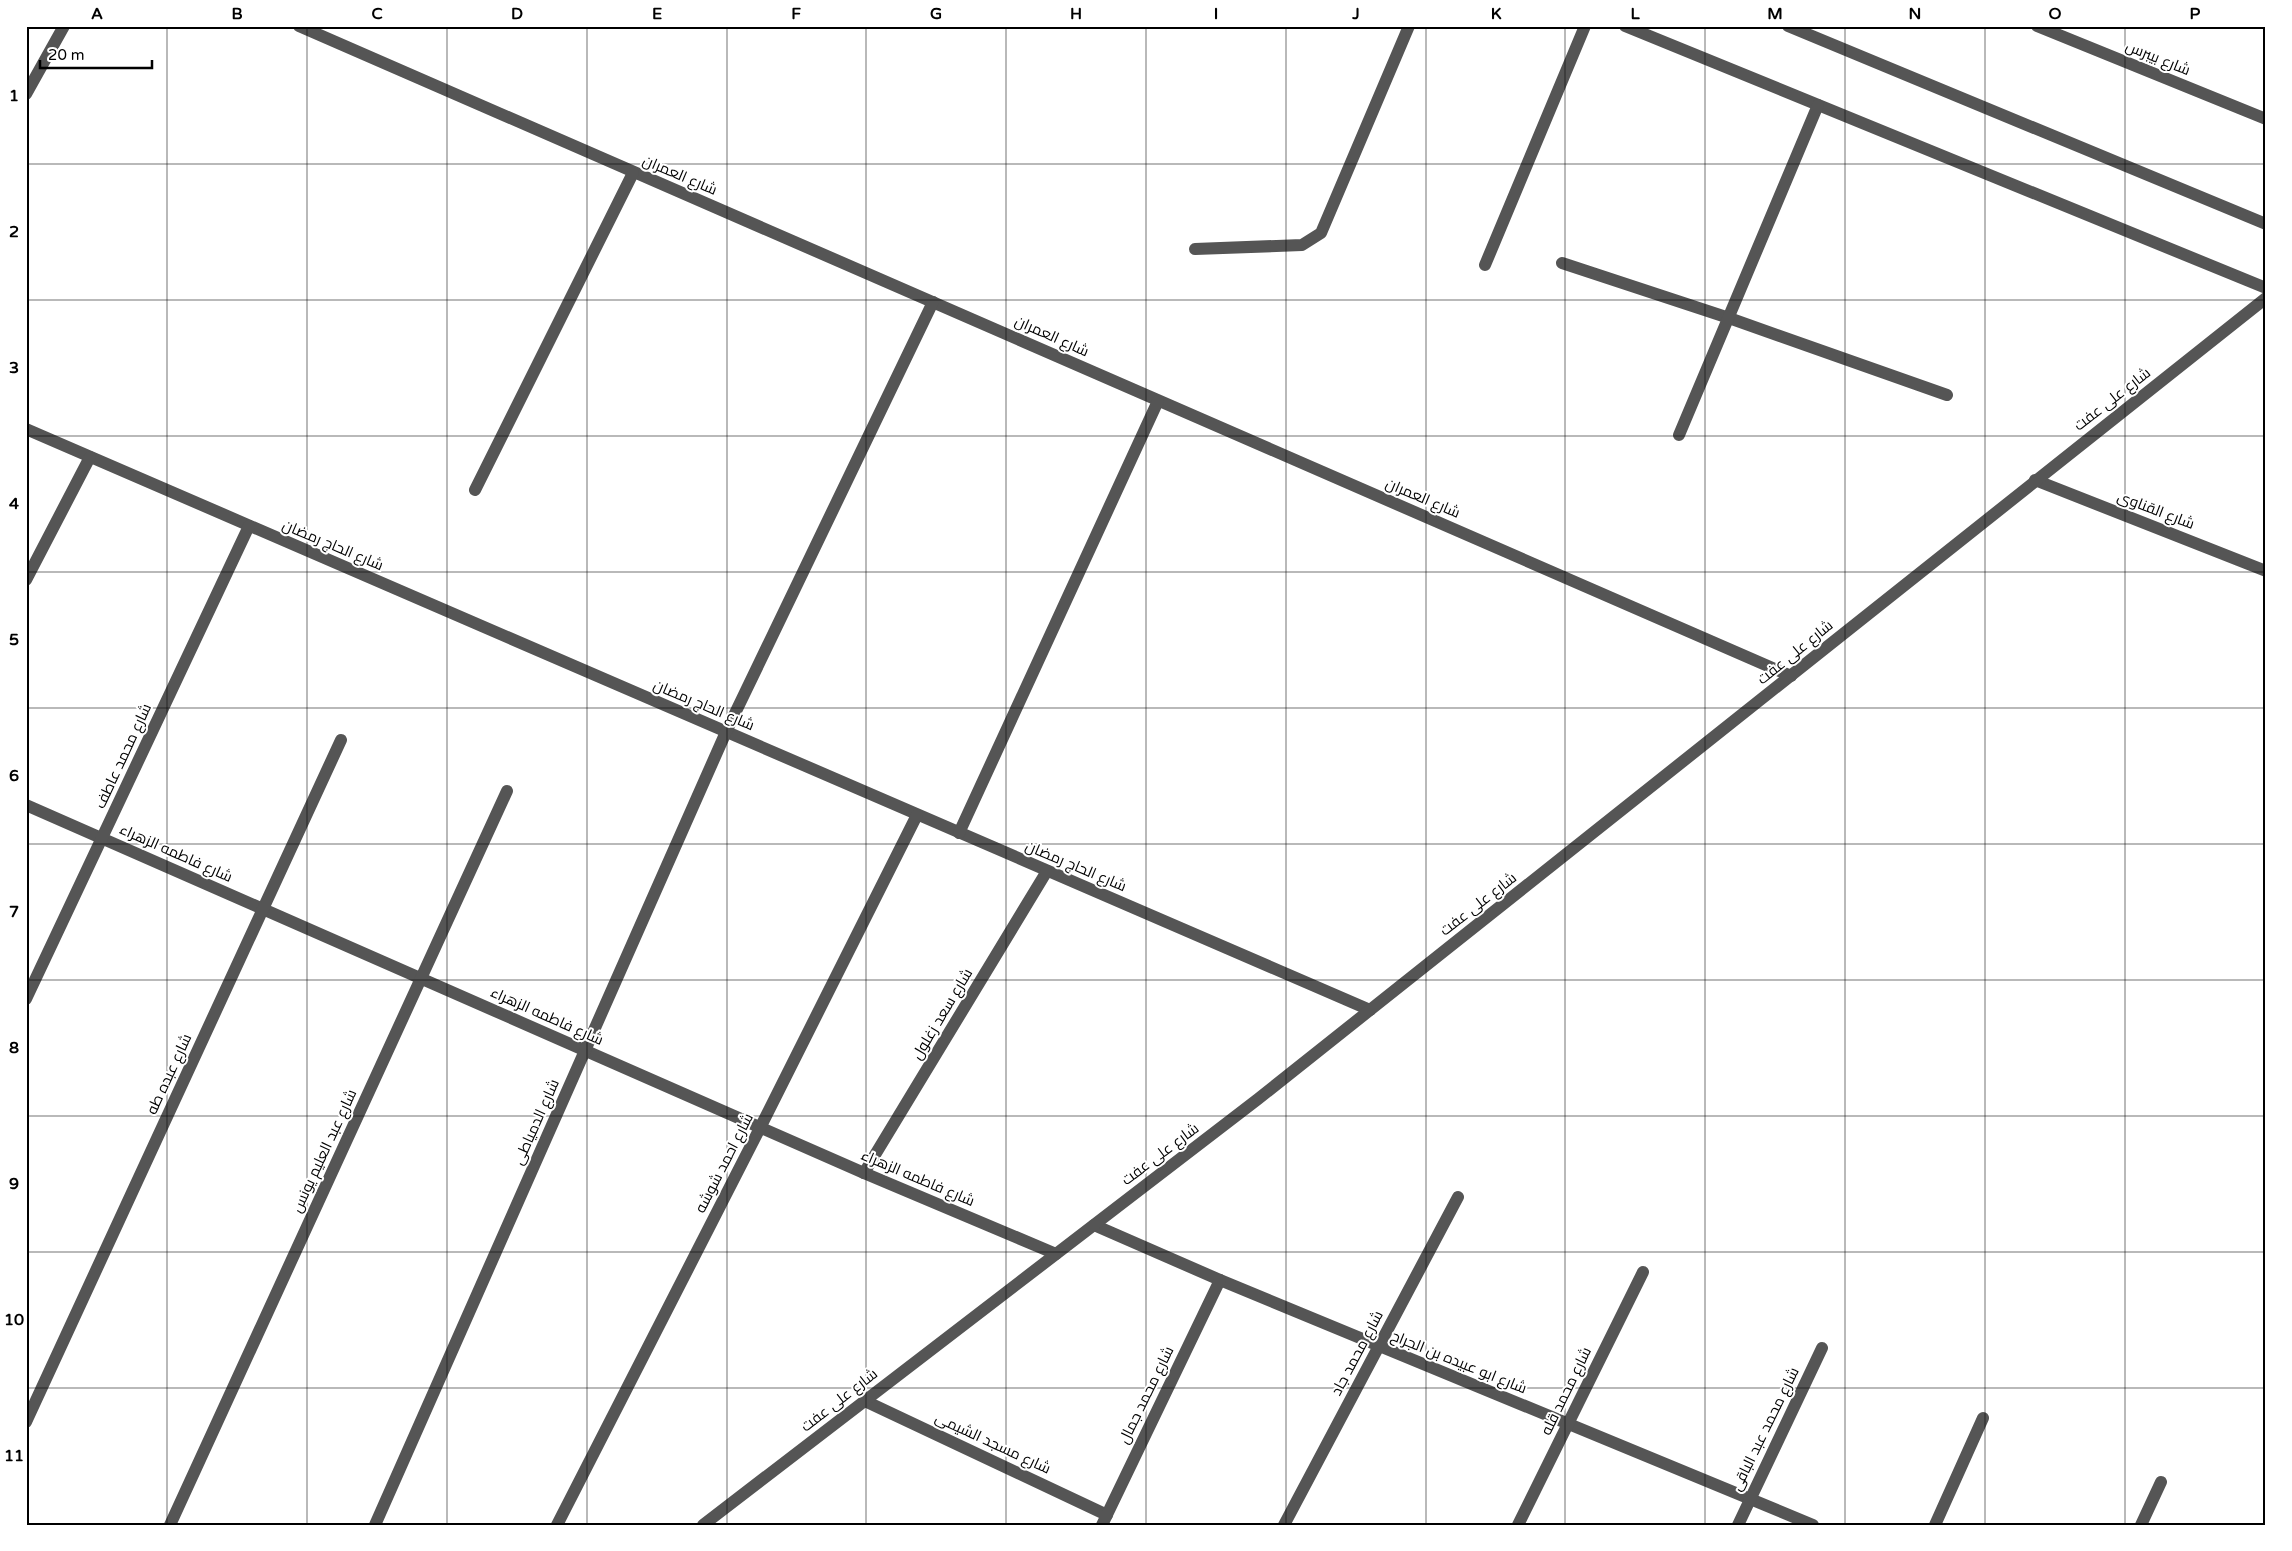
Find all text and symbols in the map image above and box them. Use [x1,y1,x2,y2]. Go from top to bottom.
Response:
text: A [91,4,103,24]
text: B [231,4,243,24]
text: C [371,4,383,24]
text: D [511,4,523,24]
text: E [652,4,662,24]
text: F [791,4,801,24]
text: G [930,4,942,24]
text: H [1070,4,1082,24]
text: I [1214,4,1218,24]
text: J [1351,4,1360,24]
text: K [1491,4,1502,24]
text: L [1630,4,1640,24]
text: M [1767,4,1783,24]
text: N [1909,4,1921,24]
text: O [2049,4,2062,24]
text: P [2190,4,2201,24]
street label: شارع بيبرس [2122,37,2193,81]
scale bar [40,38,152,70]
text: 20 m [48,46,85,64]
text: 1 [9,86,19,106]
street label: شارع العمران [639,151,720,201]
text: 2 [9,222,19,242]
street label: شارع العمران [1011,312,1092,362]
text: 3 [9,358,19,378]
street label: شارع على عفت [2070,364,2155,436]
street label: شارع العمران [1382,474,1463,524]
street label: شارع القناوى [2114,487,2197,535]
text: 4 [9,494,19,514]
street label: شارع الحاج رمضان [279,516,386,576]
street label: شارع على عفت [1753,616,1838,690]
text: 5 [9,630,19,650]
street label: شارع الحاج رمضان [650,676,757,736]
street label: شارع محمد عاطف [91,701,157,812]
text: 6 [9,766,19,786]
street label: شارع فاطمه الزهراء [116,820,235,888]
street label: شارع الحاج رمضان [1022,837,1129,897]
street label: شارع على عفت [1436,869,1521,941]
text: 7 [9,902,19,922]
street label: شارع سعد زغلول [908,965,978,1064]
street label: شارع فاطمه الزهراء [487,983,606,1051]
street label: شارع عبده طه [143,1031,197,1118]
text: 8 [9,1038,19,1058]
street label: شارع الدمياطى [509,1076,565,1169]
street label: شارع عبد العليم يونس [288,1086,362,1216]
street label: شارع احمد شوشه [691,1110,759,1217]
street label: شارع على عفت [1118,1119,1203,1191]
street label: شارع فاطمه الزهراء [858,1146,977,1212]
text: 9 [9,1174,19,1194]
street label: شارع محمد جاد [1327,1307,1389,1400]
text: 10 [4,1310,24,1330]
street label: شارع ابو عبيده بن الجراح [1388,1327,1529,1399]
street label: شارع محمد جمال [1115,1343,1179,1448]
street label: شارع محمد قله [1537,1344,1597,1439]
street label: شارع محمد عبد الباقى [1727,1364,1805,1495]
street label: شارع على عفت [797,1365,882,1437]
street label: شارع مسجد الشيمى [932,1408,1054,1479]
text: 11 [4,1446,24,1466]

